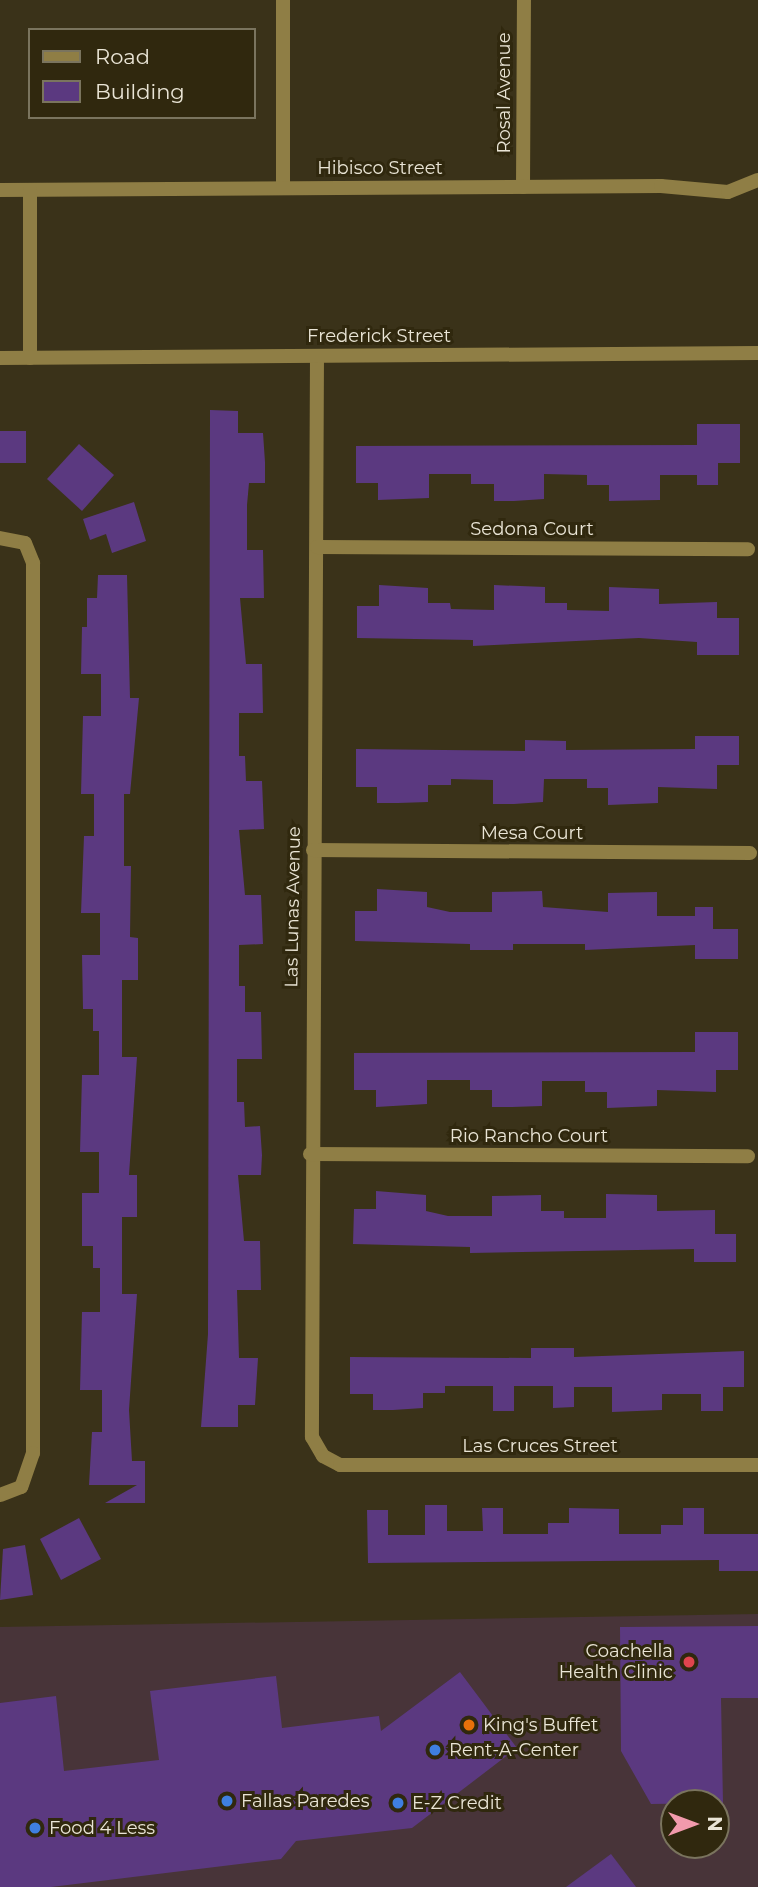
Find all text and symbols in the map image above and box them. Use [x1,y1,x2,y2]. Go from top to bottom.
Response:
legend [28,28,256,119]
street label: Rosal Avenue [493,32,515,154]
text: Road [95,44,150,69]
text: Building [95,79,185,104]
street label: Hibisco Street [317,157,443,179]
street label: Frederick Street [307,325,451,347]
street label: Sedona Court [470,518,594,540]
street label: Mesa Court [481,822,583,844]
street label: Las Lunas Avenue [281,826,305,988]
street label: Rio Rancho Court [450,1125,608,1147]
street label: Las Cruces Street [462,1435,618,1457]
place label: Coachella Health Clinic [559,1641,673,1684]
marker: Coachella Health Clinic [679,1652,699,1672]
place label: King's Buffet [483,1714,598,1736]
marker: King's Buffet [461,1717,477,1733]
place label: Rent-A-Center [449,1739,579,1761]
marker: Rent-A-Center [427,1742,443,1758]
north arrow [660,1789,730,1859]
place label: Fallas Paredes [241,1790,369,1812]
place label: E-Z Credit [412,1792,502,1814]
marker: Fallas Paredes [219,1793,235,1809]
marker: E-Z Credit [390,1795,406,1811]
text: N [703,1816,726,1832]
place label: Food 4 Less [49,1817,155,1839]
marker: Food 4 Less [27,1820,43,1836]

